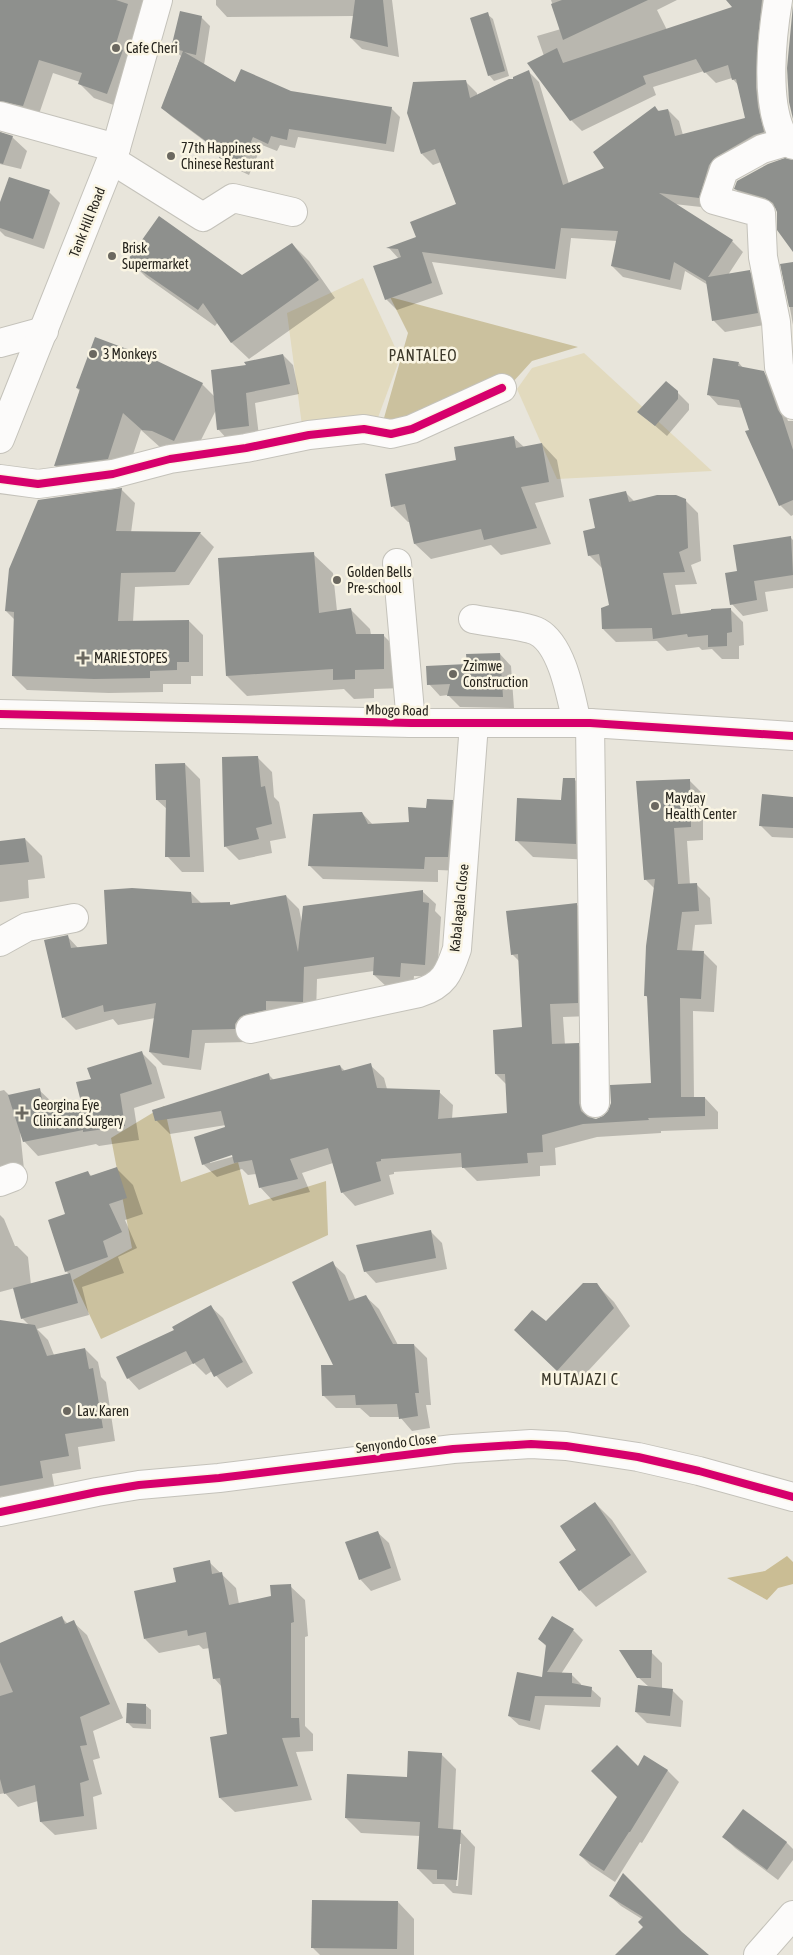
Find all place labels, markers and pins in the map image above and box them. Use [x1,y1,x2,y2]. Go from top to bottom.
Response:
place label: Cafe Cheri [126,40,178,56]
marker: Cafe Cheri [110,42,122,54]
place label: 77th Happiness Chinese Resturant [181,140,274,172]
marker: 77th Happiness Chinese Resturant [165,150,177,162]
place label: Brisk Supermarket [122,240,189,272]
marker: Brisk Supermarket [106,250,118,262]
place label: 3 Monkeys [103,346,157,362]
marker: 3 Monkeys [87,348,99,360]
place label: Golden Bells Pre-school [347,564,412,596]
marker: Golden Bells Pre-school [331,574,343,586]
place label: MARIE STOPES [94,650,167,666]
marker: MARIE STOPES [76,651,90,665]
place label: Zzimwe Construction [463,658,528,690]
marker: Zzimwe Construction [447,668,459,680]
place label: Mayday Health Center [665,790,737,822]
marker: Mayday Health Center [649,800,661,812]
place label: Georgina Eye Clinic and Surgery [33,1097,124,1129]
marker: Georgina Eye Clinic and Surgery [15,1106,29,1120]
place label: Lav. Karen [77,1403,129,1419]
marker: Lav. Karen [61,1405,73,1417]

